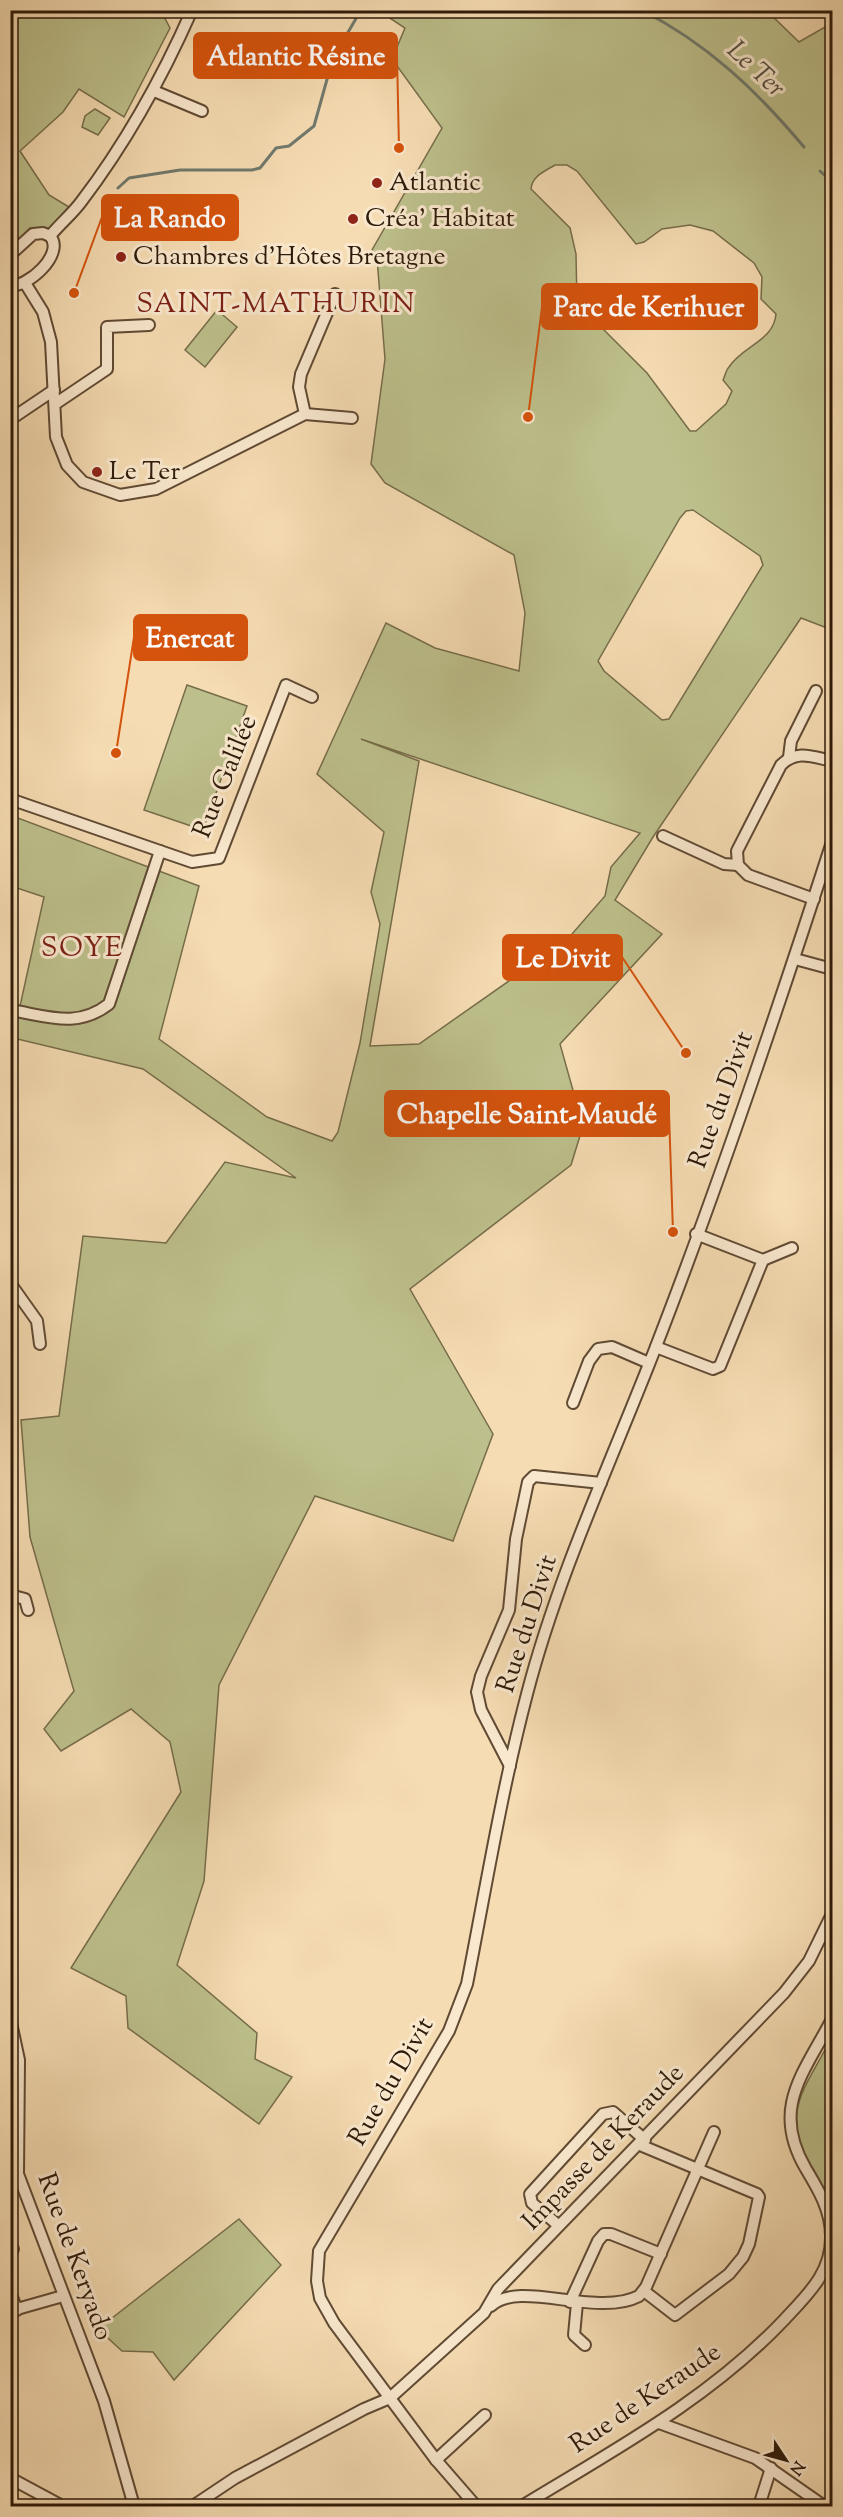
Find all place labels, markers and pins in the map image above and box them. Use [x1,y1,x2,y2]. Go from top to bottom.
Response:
callout: Atlantic Résine [194,33,397,78]
place label: Atlantic [389,165,481,202]
marker: Atlantic [370,176,384,190]
callout: La Rando [102,195,238,240]
place label: Créa' Habitat [365,201,515,238]
marker: Créa' Habitat [346,212,360,226]
place label: Chambres d'Hôtes Bretagne [133,239,446,276]
marker: Chambres d'Hôtes Bretagne [114,250,128,264]
callout: Parc de Kerihuer [542,284,757,329]
place label: Le Ter [109,454,180,491]
marker: Le Ter [90,465,104,479]
callout: Enercat [134,615,247,660]
callout: Le Divit [503,935,622,980]
callout: Chapelle Saint-Maudé [385,1091,669,1136]

